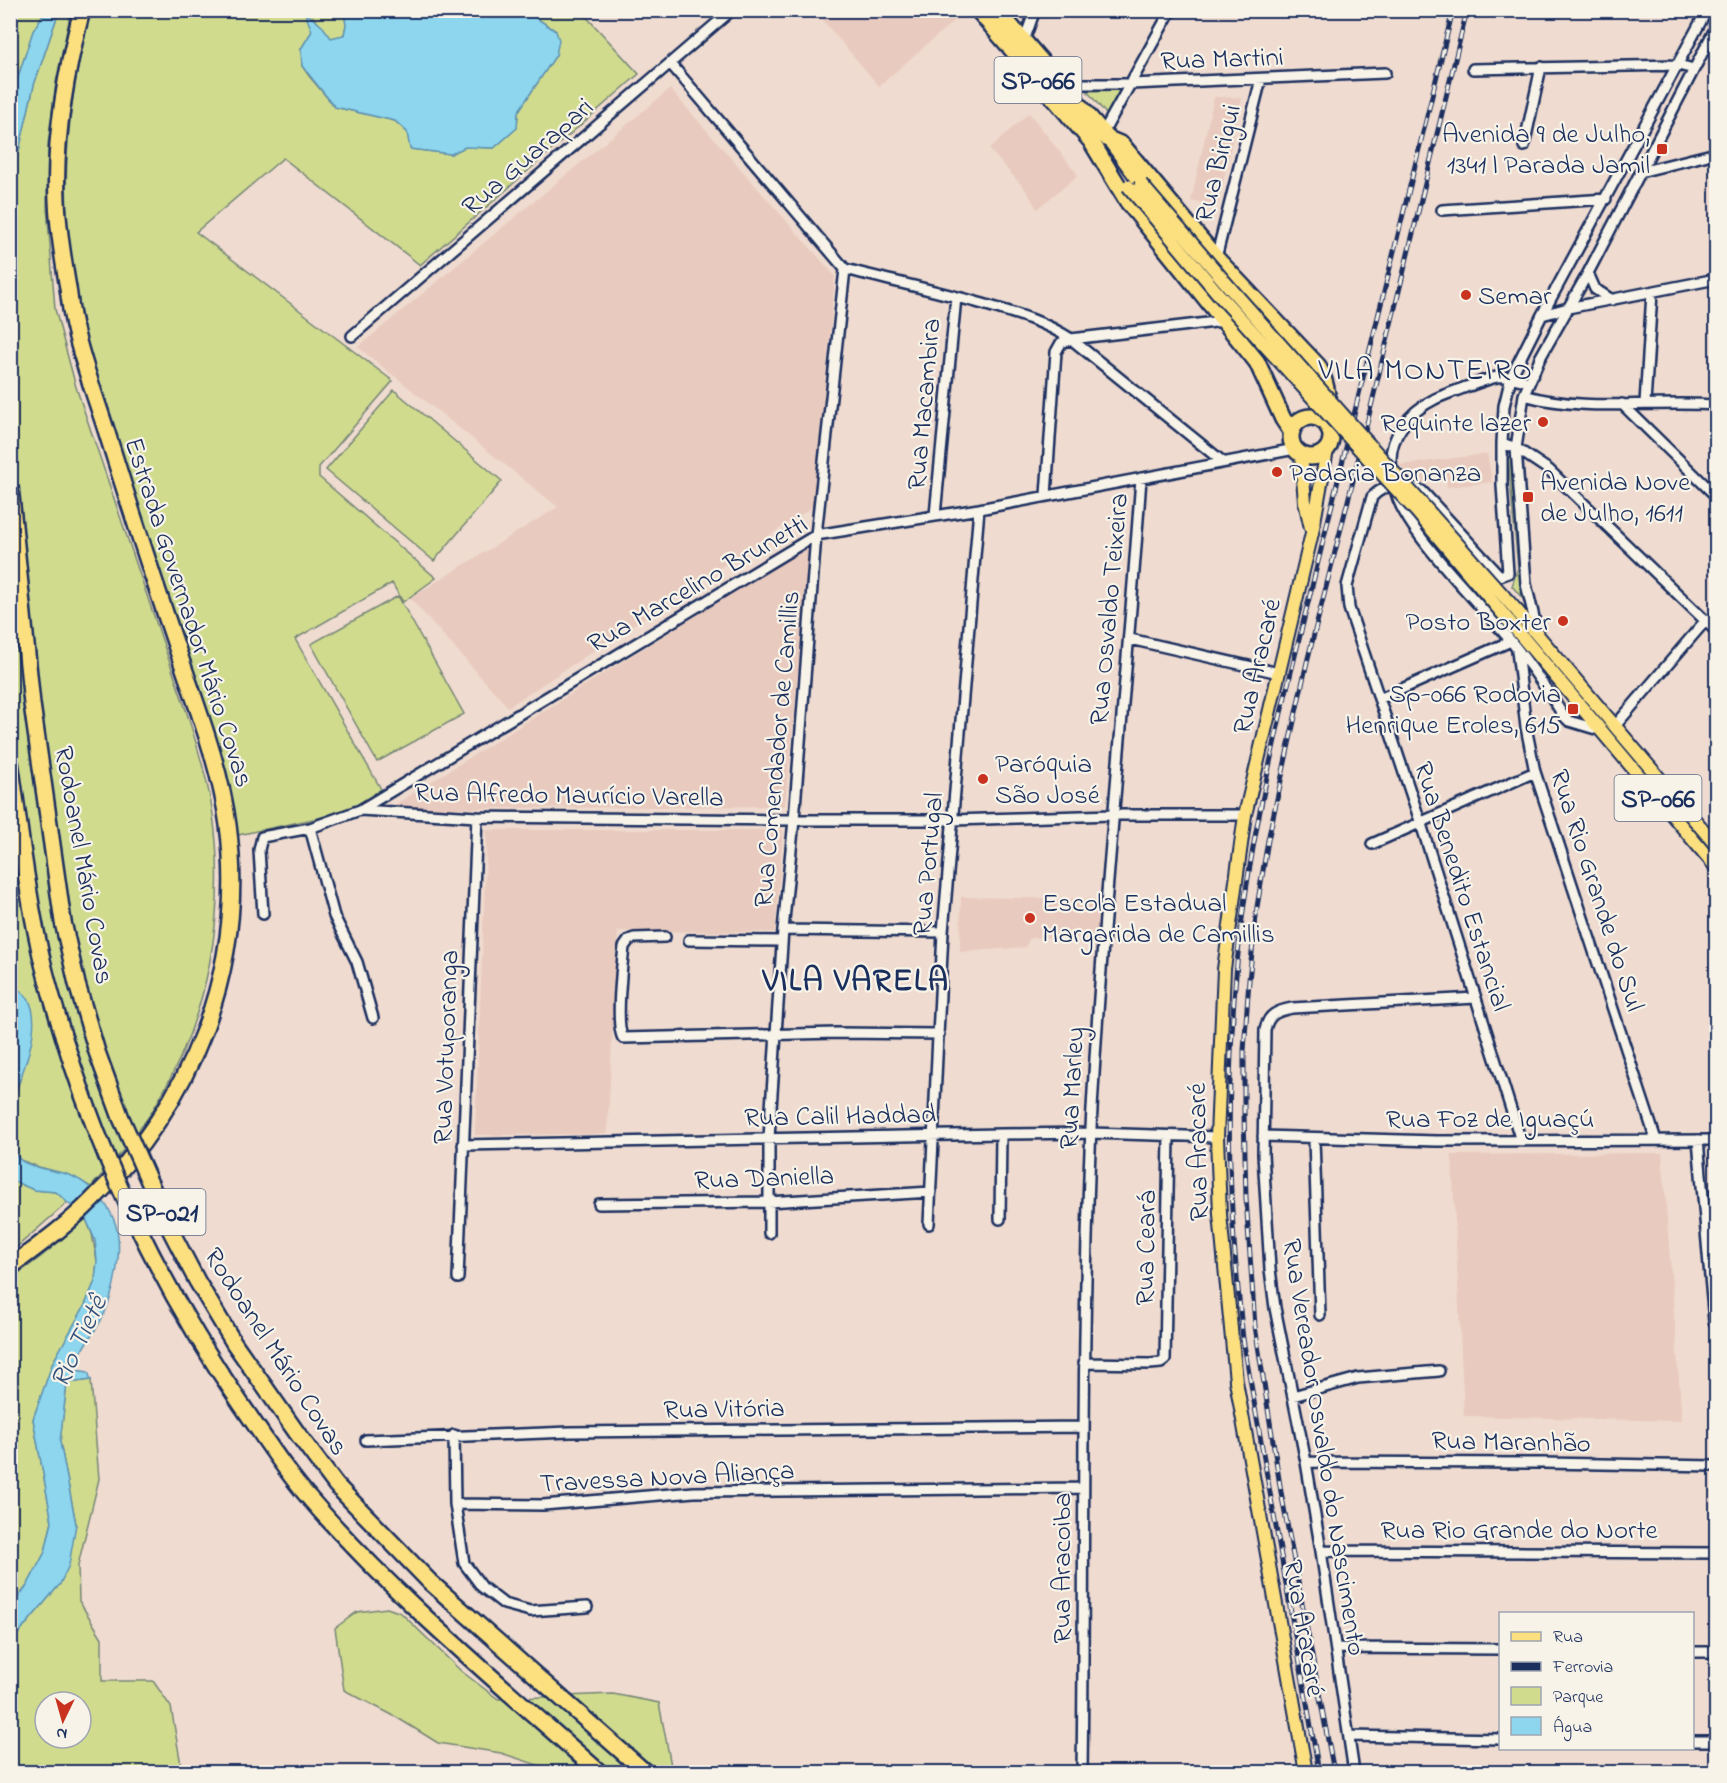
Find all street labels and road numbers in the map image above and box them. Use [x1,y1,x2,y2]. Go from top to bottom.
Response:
street label: Rua Martini [1160,39,1284,82]
road number: SP-066 [994,57,1082,103]
street label: Rua Guarapari [454,89,603,226]
street label: Rua Birigui [1186,101,1253,227]
street label: Rua Macambira [899,317,952,492]
street label: Estrada Governador Mário Covas [113,433,263,792]
street label: Rua Osvaldo Teixeira [1081,491,1140,727]
street label: Rua Marcelino Brunetti [581,506,816,664]
street label: Rua Comendador de Camillis [745,589,812,909]
street label: Rua Aracaré [1224,594,1293,738]
street label: Rodoanel Mário Covas [42,743,123,988]
street label: Rua Benedito Estancial [1402,757,1519,1017]
street label: Rua Rio Grande do Sul [1538,765,1653,1017]
street label: Rua Alfredo Maurício Varella [414,774,724,819]
road number: SP-066 [1614,775,1702,821]
street label: Rua Portugal [904,791,955,938]
street label: Rua Votuporanga [425,949,470,1145]
street label: Rua Marley [1051,1026,1096,1150]
street label: Rua Aracaré [1179,1082,1220,1221]
street label: Rua Calil Haddad [744,1096,936,1139]
street label: Rua Foz de Iguaçú [1386,1101,1594,1140]
street label: Rua Daniella [693,1158,835,1201]
road number: SP-021 [118,1189,206,1235]
street label: Rua Ceará [1127,1190,1168,1306]
street label: Rua Vereador Osvaldo do Nascimento [1270,1236,1375,1659]
street label: Rodoanel Mário Covas [193,1241,357,1464]
street label: Rua Vitória [663,1390,785,1431]
street label: Rua Maranhão [1431,1423,1591,1464]
street label: Travessa Nova Aliança [539,1452,796,1505]
street label: Rua Aracoiba [1044,1493,1083,1643]
street label: Rua Rio Grande do Norte [1380,1512,1658,1551]
street label: Rua Aracaré [1271,1557,1334,1701]

